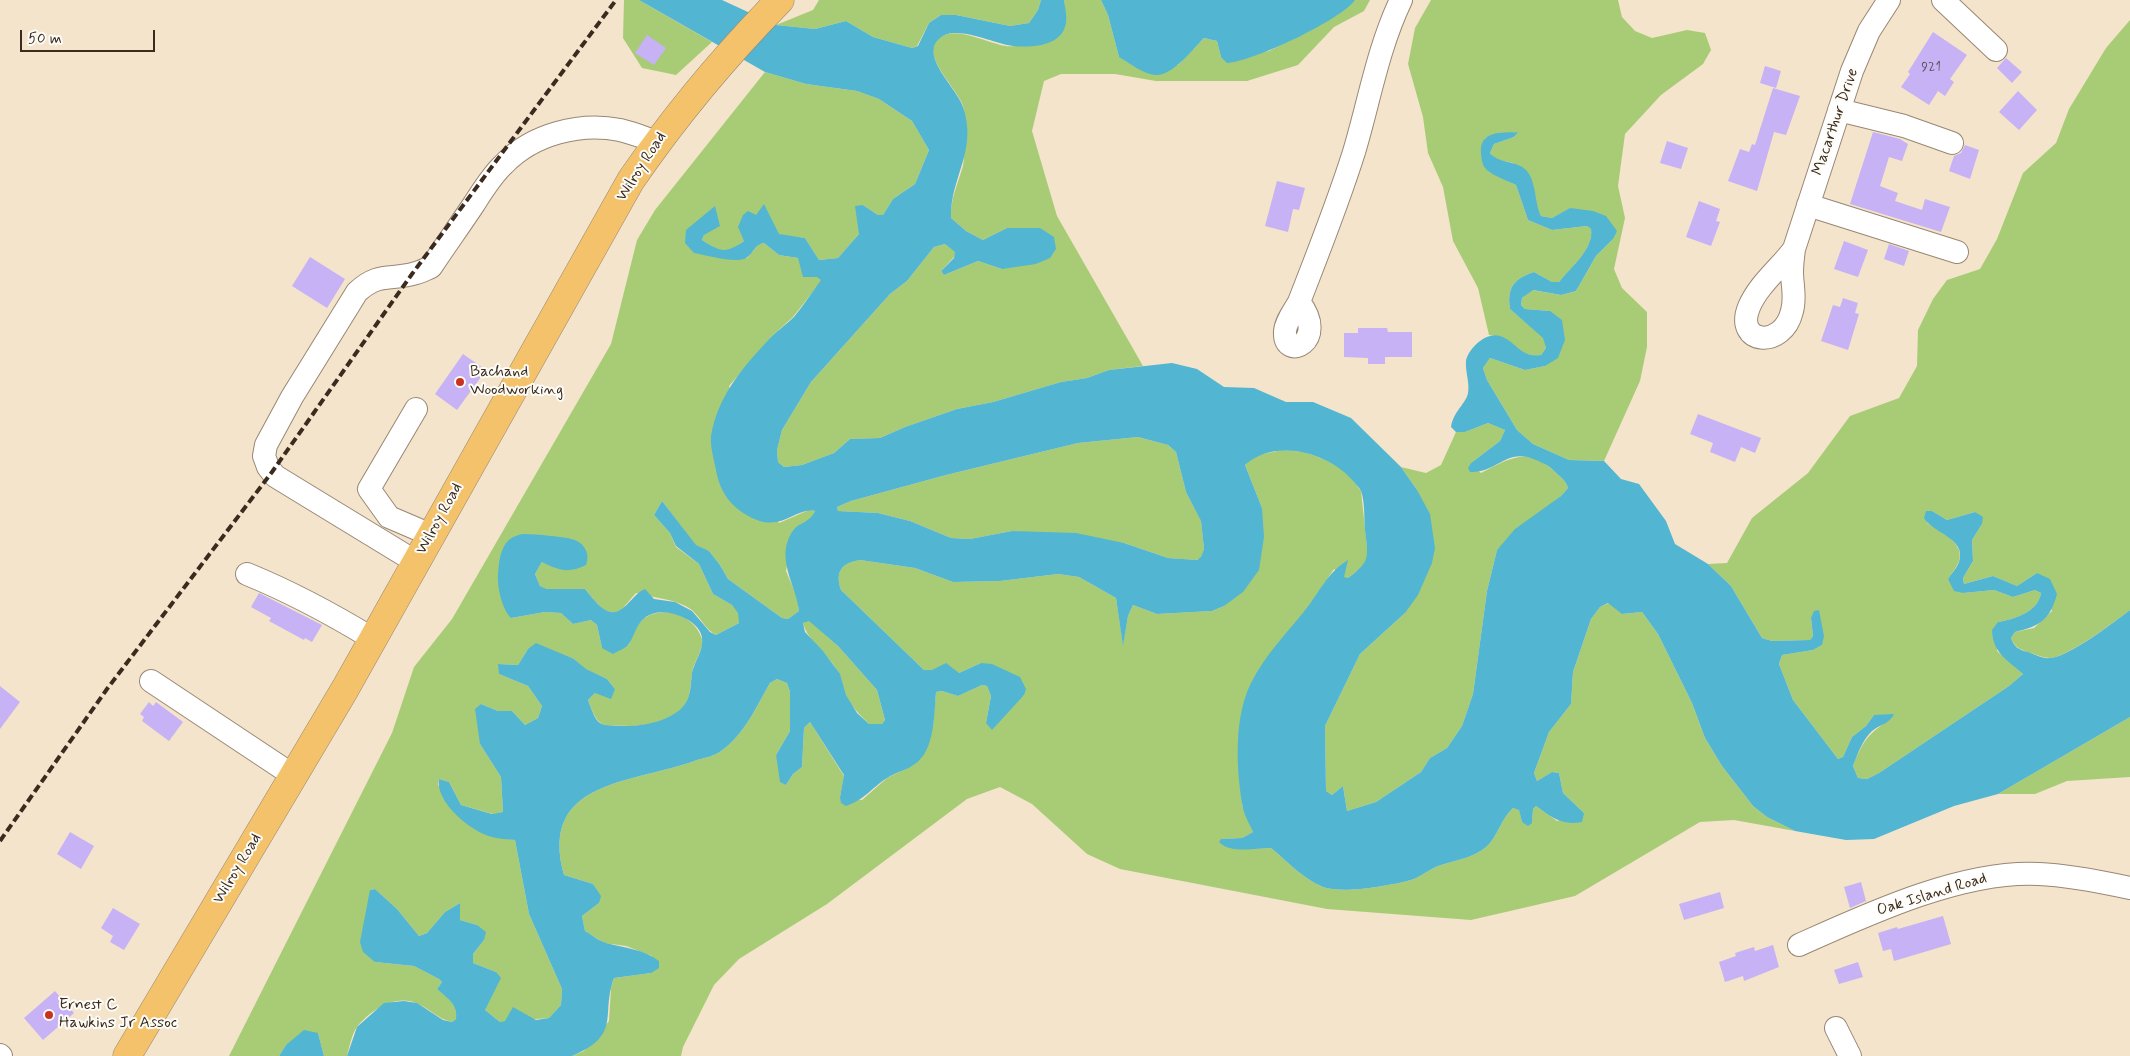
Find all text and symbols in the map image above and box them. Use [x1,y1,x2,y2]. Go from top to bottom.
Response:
scale bar [22,20,158,52]
text: 50 m [28,29,62,49]
house number: 921 [1921,60,1941,76]
street label: Macarthur Drive [1809,66,1863,178]
street label: Wilroy Road [613,129,671,205]
place label: Bachand Woodworking [470,363,563,401]
marker: Bachand Woodworking [454,376,466,388]
street label: Wilroy Road [413,480,467,558]
street label: Wilroy Road [209,830,267,908]
street label: Oak Island Road [1875,869,1989,921]
place label: Ernest C Hawkins Jr Assoc [59,996,177,1034]
marker: Ernest C Hawkins Jr Assoc [43,1009,55,1021]

